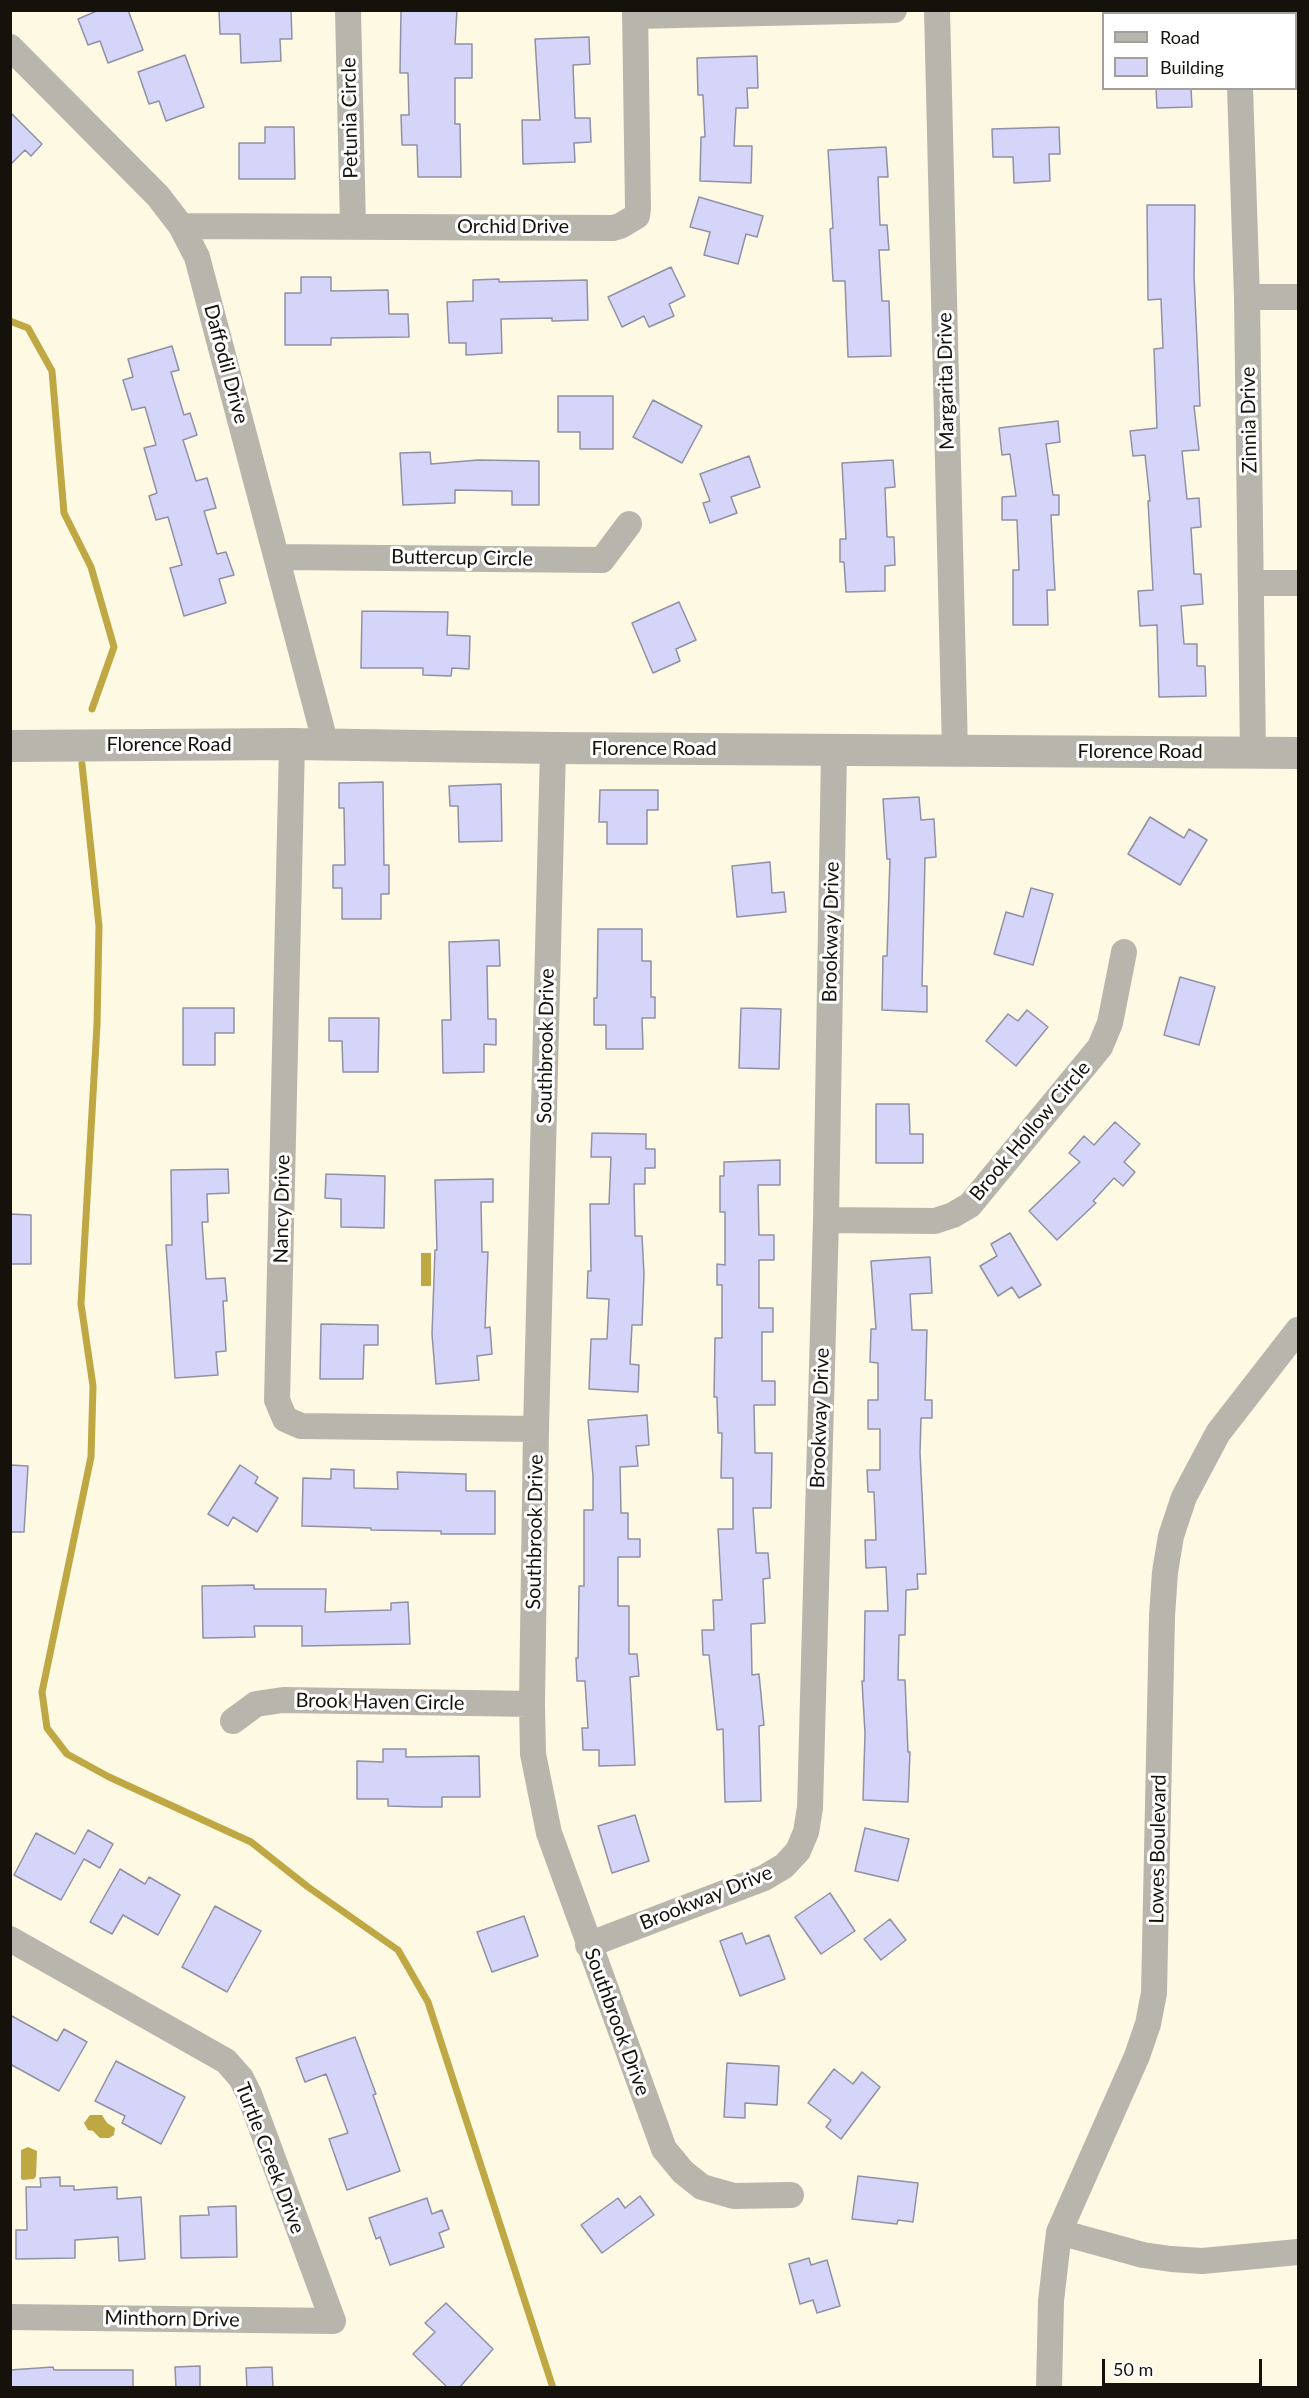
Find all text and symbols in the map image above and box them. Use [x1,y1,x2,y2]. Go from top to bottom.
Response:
legend [1102,12,1297,90]
text: Road [1160,26,1200,48]
text: Building [1160,56,1224,78]
street label: Petunia Circle [337,57,363,179]
street label: Orchid Drive [457,215,569,239]
street label: Daffodil Drive [199,302,253,426]
street label: Margarita Drive [933,312,959,450]
street label: Zinnia Drive [1236,366,1262,474]
street label: Buttercup Circle [391,545,533,571]
street label: Florence Road [106,733,232,757]
street label: Florence Road [591,737,717,761]
street label: Florence Road [1077,740,1203,764]
street label: Brookway Drive [818,861,844,1003]
street label: Southbrook Drive [533,968,559,1124]
street label: Brook Hollow Circle [965,1056,1095,1206]
street label: Nancy Drive [269,1154,295,1264]
street label: Brookway Drive [806,1347,834,1489]
street label: Southbrook Drive [522,1454,548,1610]
street label: Brook Haven Circle [295,1689,465,1715]
street label: Lowes Boulevard [1145,1774,1171,1924]
street label: Brookway Drive [636,1860,776,1936]
street label: Southbrook Drive [579,1945,655,2099]
street label: Turtle Creek Drive [230,2079,310,2237]
street label: Minthorn Drive [104,2306,240,2332]
scale bar [1105,2347,1266,2385]
text: 50 m [1113,2358,1153,2380]

